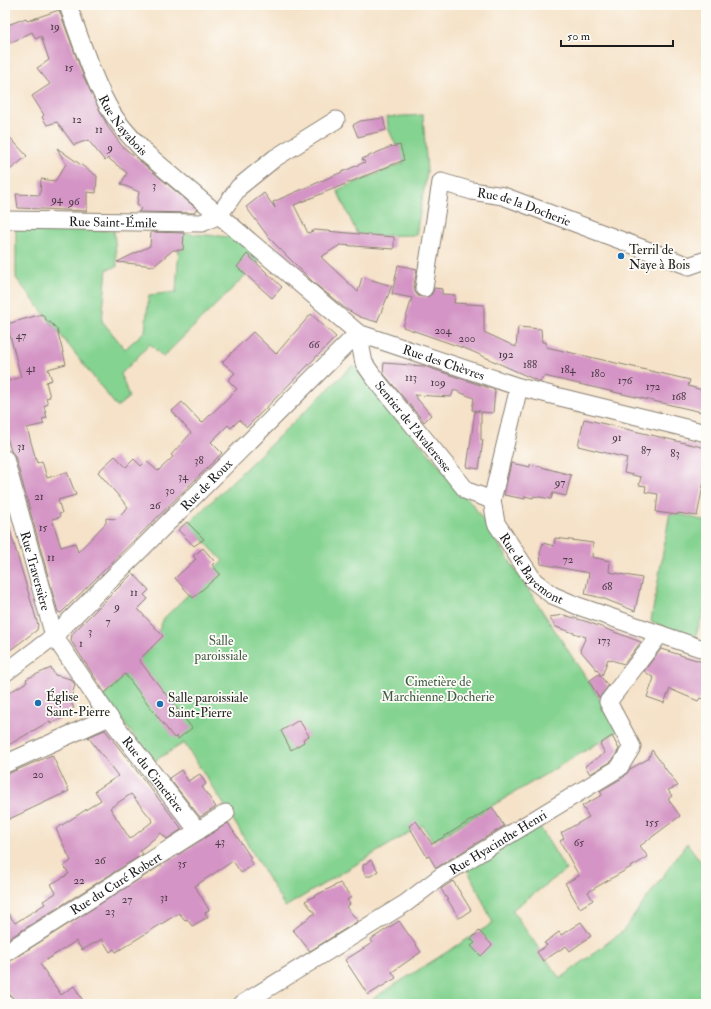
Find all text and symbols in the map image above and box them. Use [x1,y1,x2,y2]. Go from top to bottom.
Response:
house number: 19 [50,20,60,33]
scale bar [561,22,673,48]
text: 50 m [567,29,591,44]
house number: 15 [65,61,74,74]
street label: Rue Nayabois [95,92,151,160]
house number: 12 [72,113,82,126]
house number: 11 [95,123,103,136]
house number: 9 [106,141,113,154]
house number: 3 [152,179,156,192]
street label: Rue de la Docherie [476,185,573,230]
house number: 94 [50,193,64,206]
house number: 96 [67,195,81,208]
street label: Rue Saint-Émile [69,214,158,231]
place label: Terril de Naye à Bois [629,242,691,274]
marker: Terril de Naye à Bois [616,251,626,261]
house number: 204 [434,324,453,337]
house number: 47 [16,329,26,342]
house number: 200 [459,332,476,345]
house number: 66 [308,338,321,351]
street label: Rue des Chèvres [400,342,487,384]
house number: 192 [498,348,514,361]
house number: 188 [523,358,537,371]
house number: 41 [26,362,36,375]
house number: 184 [560,363,577,376]
house number: 180 [591,367,606,380]
house number: 113 [405,371,417,384]
house number: 176 [618,374,634,387]
house number: 109 [430,376,446,389]
street label: Sentier de l'Avaleresse [371,378,455,476]
house number: 172 [646,380,661,393]
house number: 168 [672,390,686,403]
house number: 91 [611,431,622,444]
house number: 31 [17,440,25,453]
house number: 87 [641,444,651,457]
house number: 83 [670,447,680,460]
house number: 38 [194,454,204,467]
street label: Rue de Roux [177,456,236,514]
house number: 34 [178,470,189,483]
house number: 97 [554,476,565,489]
house number: 30 [165,484,175,497]
house number: 21 [34,490,44,503]
house number: 26 [149,499,162,512]
house number: 15 [39,521,48,534]
street label: Rue Traversière [16,530,54,613]
street label: Rue de Bayemont [496,530,565,608]
house number: 11 [47,551,55,564]
house number: 72 [563,553,574,566]
house number: 68 [602,580,612,593]
house number: 11 [130,586,138,599]
house number: 9 [113,600,120,613]
house number: 7 [105,615,111,628]
house number: 3 [88,625,92,638]
park label: Salle paroissiale [194,633,248,665]
house number: 173 [597,634,611,647]
house number: 1 [79,637,83,650]
park label: Cimetière de Marchienne Docherie [381,674,495,705]
place label: Église Saint-Pierre [46,688,110,720]
place label: Salle paroissiale Saint-Pierre [168,690,249,721]
marker: Église Saint-Pierre [33,698,43,708]
marker: Salle paroissiale Saint-Pierre [155,699,165,709]
street label: Rue du Cimetière [118,734,188,816]
house number: 20 [32,768,44,781]
street label: Rue Hyacinthe Henri [447,807,550,878]
house number: 155 [645,816,659,829]
house number: 43 [215,835,225,848]
house number: 65 [574,836,584,849]
street label: Rue du Curé Robert [67,849,165,919]
house number: 26 [94,854,107,867]
house number: 35 [177,857,187,870]
house number: 22 [73,874,85,887]
house number: 31 [160,891,168,904]
house number: 27 [122,893,132,906]
house number: 23 [105,905,115,918]

